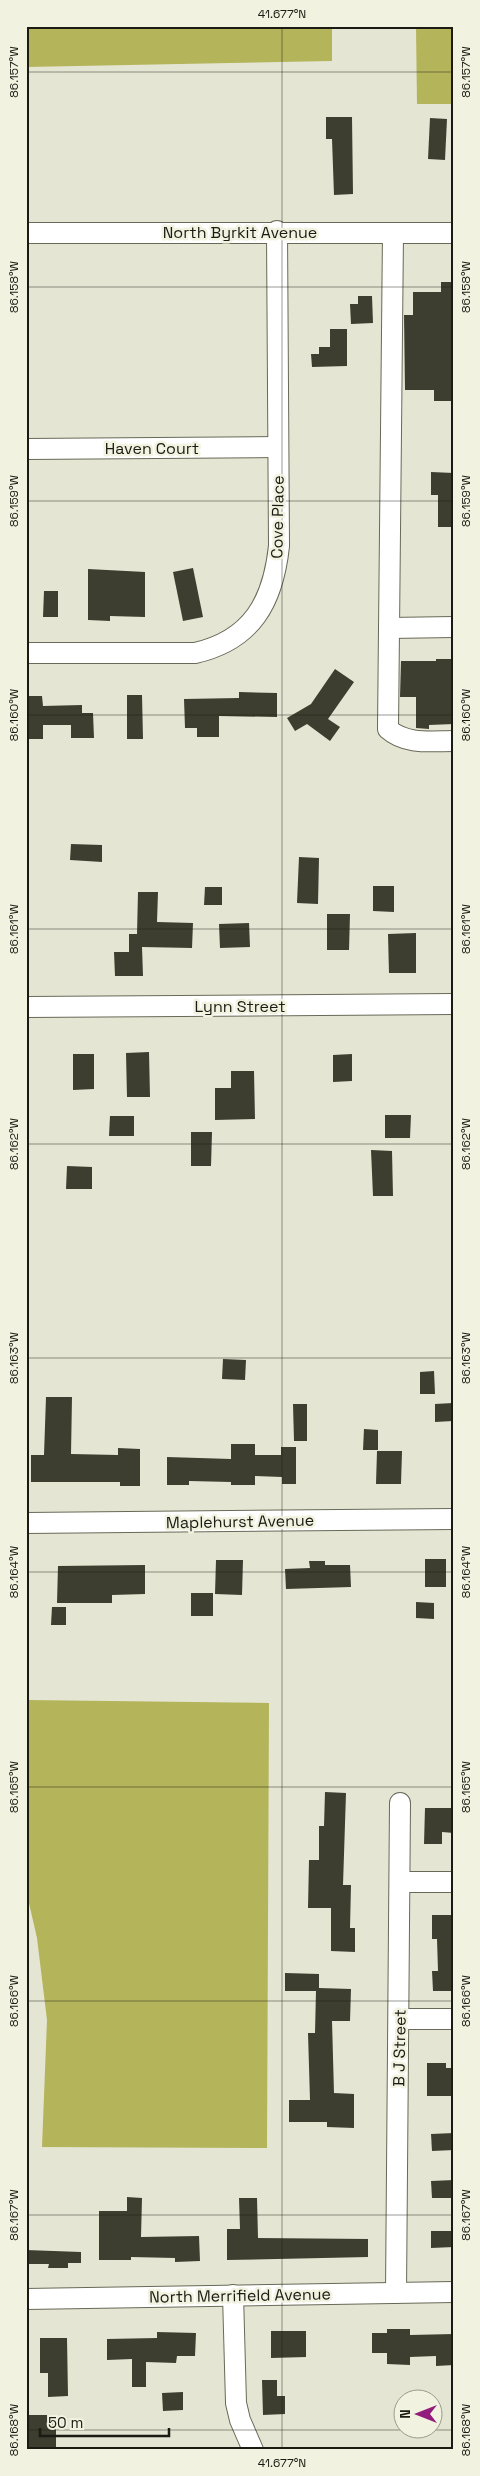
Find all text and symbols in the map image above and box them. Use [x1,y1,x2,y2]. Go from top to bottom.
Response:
text: 41.677°N [258,6,306,22]
text: 86.157°W [6,46,22,98]
text: 86.157°W [458,46,474,98]
street label: North Byrkit Avenue [163,222,317,243]
text: 86.158°W [6,260,22,313]
text: 86.158°W [458,260,474,313]
street label: Haven Court [105,438,199,459]
text: 86.159°W [6,475,22,527]
street label: Cove Place [266,475,289,559]
text: 86.159°W [458,475,474,527]
text: 86.160°W [6,688,22,741]
text: 86.160°W [458,688,474,741]
text: 86.161°W [6,904,22,954]
text: 86.161°W [458,904,474,954]
street label: Lynn Street [194,996,286,1017]
text: 86.162°W [6,1118,22,1170]
text: 86.162°W [458,1118,474,1170]
text: 86.163°W [6,1331,22,1384]
text: 86.163°W [458,1331,474,1384]
street label: Maplehurst Avenue [166,1510,314,1533]
text: 86.164°W [6,1545,22,1598]
text: 86.164°W [458,1545,474,1598]
text: 86.165°W [6,1761,22,1813]
text: 86.165°W [458,1761,474,1813]
text: 86.166°W [6,1974,22,2027]
text: 86.166°W [458,1974,474,2027]
street label: B J Street [388,2009,411,2087]
text: 86.167°W [6,2189,22,2241]
text: 86.167°W [458,2189,474,2241]
street label: North Merrifield Avenue [149,2283,331,2308]
north arrow [392,2388,442,2438]
text: 86.168°W [6,2403,22,2456]
text: 86.168°W [458,2403,474,2456]
scale bar [40,2406,169,2438]
text: N [396,2409,414,2419]
text: 50 m [48,2413,83,2432]
text: 41.677°N [258,2455,306,2471]

